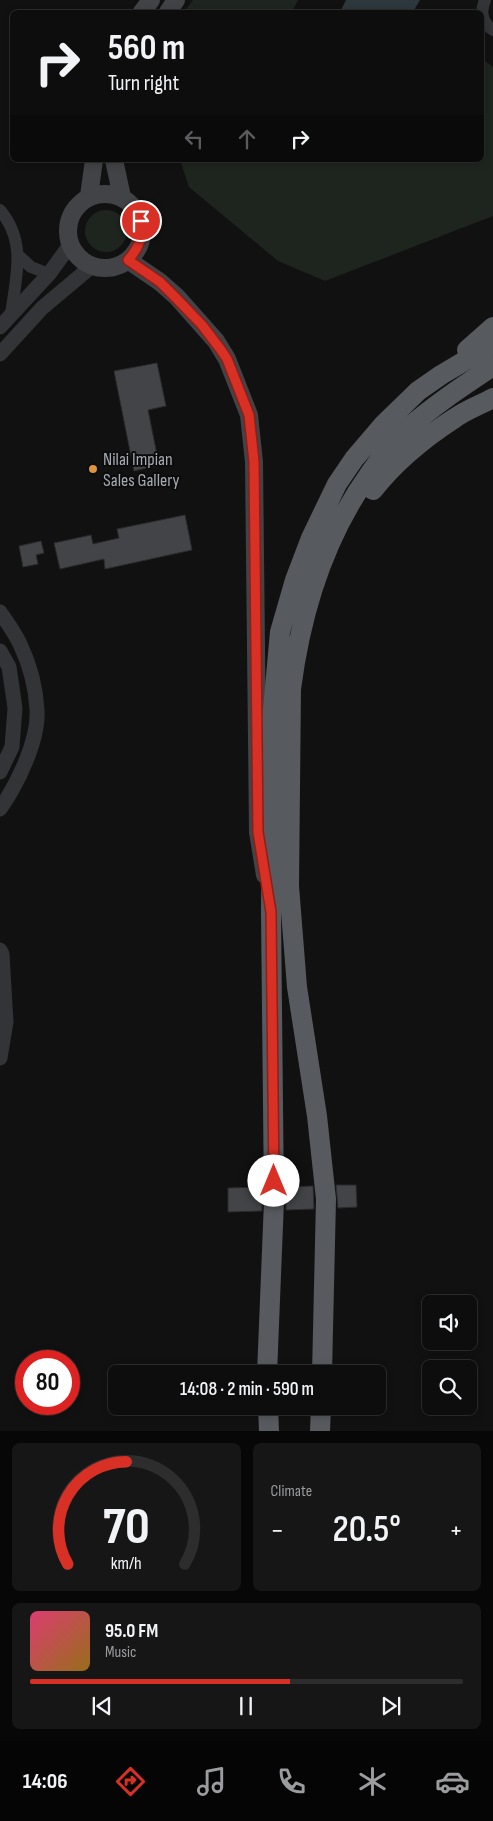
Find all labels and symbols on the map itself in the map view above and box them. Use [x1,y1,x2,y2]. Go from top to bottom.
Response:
pin [120,200,162,242]
place label: Nilai Impian Sales Gallery [103,449,180,491]
marker: Nilai Impian Sales Gallery [87,463,99,475]
position arrow [247,1154,299,1206]
speed limit sign: 80 [15,1350,80,1415]

